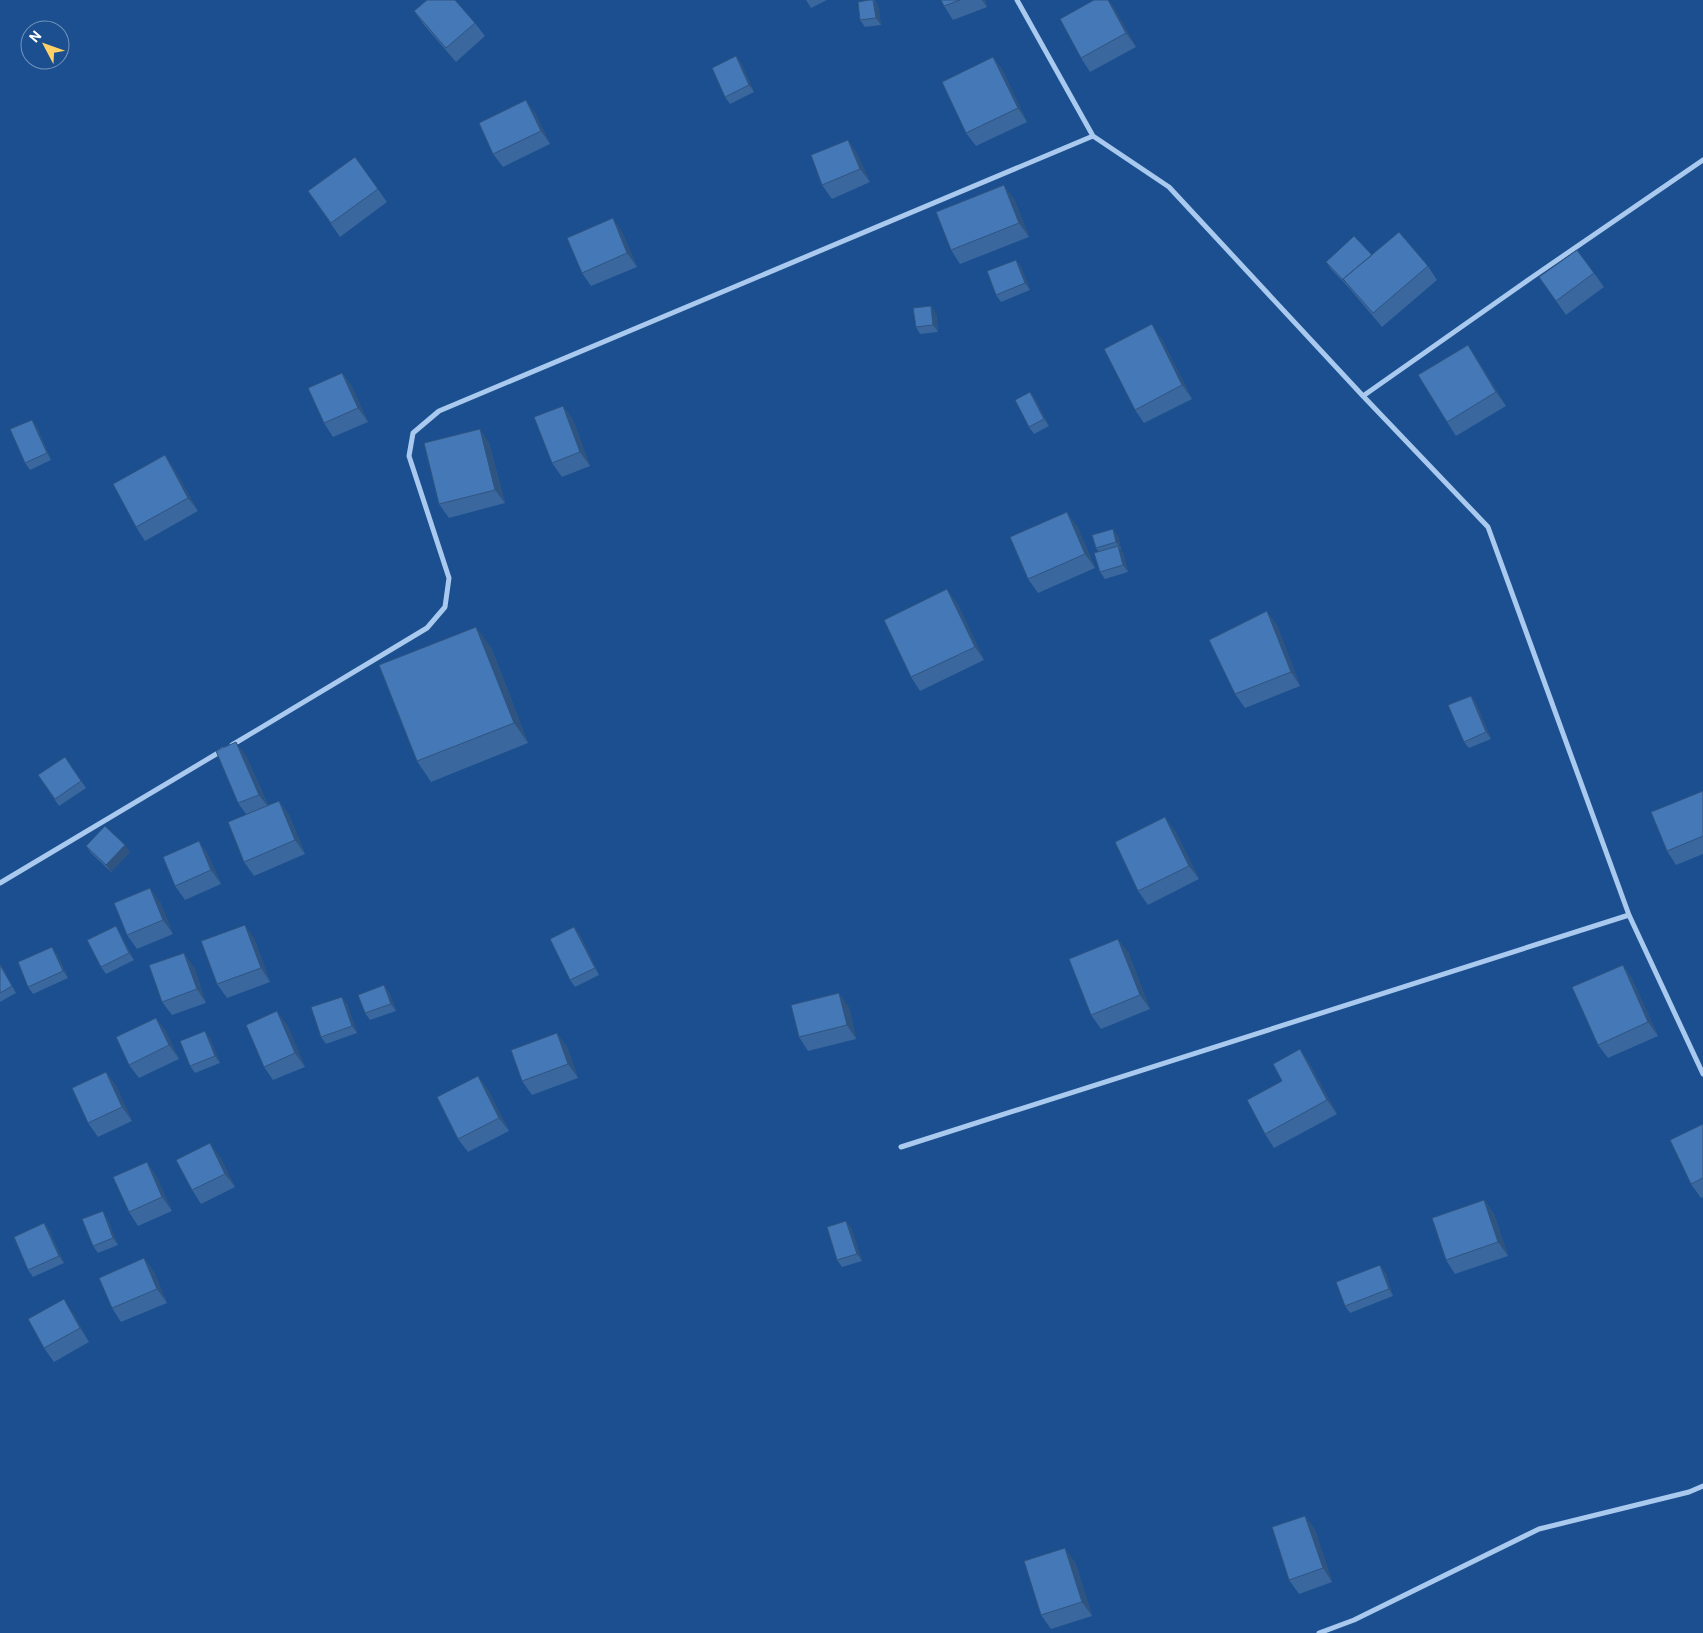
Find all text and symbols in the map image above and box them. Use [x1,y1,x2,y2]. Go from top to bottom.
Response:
north arrow [20,20,70,70]
text: N [26,27,44,45]

